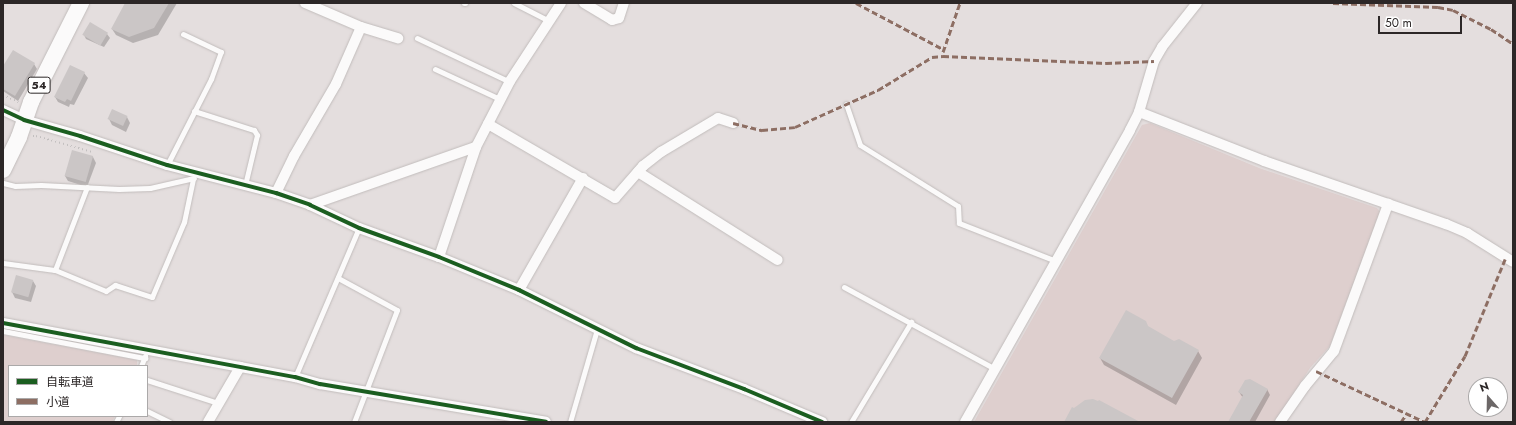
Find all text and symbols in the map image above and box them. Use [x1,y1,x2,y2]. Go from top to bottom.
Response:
scale bar [1380,8,1464,34]
text: 50 m [1385,14,1412,32]
road number: 54 [27,76,51,94]
legend [8,365,148,417]
text: 自転車道 [46,373,94,391]
north arrow [1468,377,1508,417]
text: N [1477,378,1491,396]
text: 小道 [46,393,70,411]

